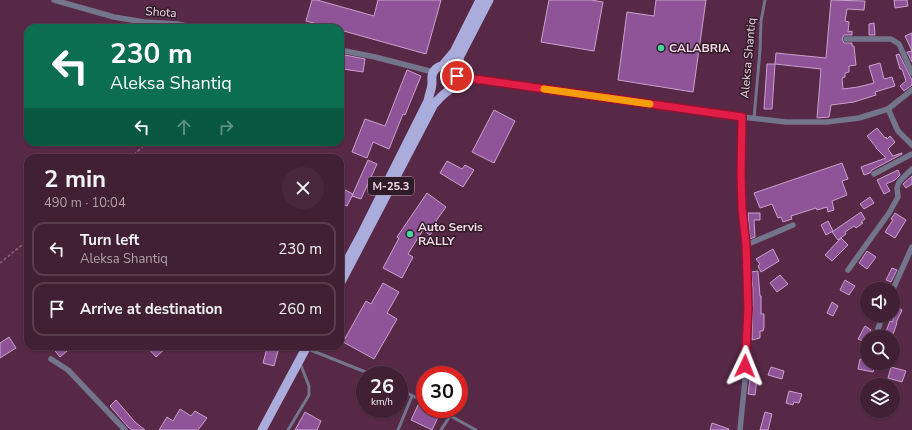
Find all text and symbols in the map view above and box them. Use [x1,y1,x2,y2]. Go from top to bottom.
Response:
street label: Shota [145,3,177,21]
street label: Aleksa Shantiq [736,17,760,99]
text: 230 m [110,35,193,73]
icon: left [44,40,96,92]
place label: CALABRIA [669,40,730,56]
marker: CALABRIA [656,43,666,53]
pin [440,59,474,93]
icon: arrive [446,65,468,87]
text: Aleksa Shantiq [110,71,232,95]
icon: left [131,116,153,138]
icon: ahead [173,116,195,138]
icon: right [215,116,237,138]
text: 2 min [44,163,106,195]
button: close [282,167,324,209]
road number: M-25.3 [368,177,414,195]
text: 490 m · 10:04 [44,194,126,212]
place label: Auto Servis RALLY [418,219,483,249]
marker: Auto Servis RALLY [405,229,415,239]
text: Turn left [80,230,139,250]
icon: left [46,238,68,260]
text: 230 m [278,239,322,259]
text: Aleksa Shantiq [80,250,168,268]
map controls [860,282,900,418]
button: sound [860,282,900,322]
icon: arrive [46,298,68,320]
text: Arrive at destination [80,299,223,319]
text: 260 m [278,299,322,319]
button: search [860,330,900,370]
position arrow [724,345,766,387]
speed limit sign: 30 [416,366,468,418]
text: 26 [370,373,394,400]
button: layers [860,378,900,418]
text: km/h [371,395,393,409]

